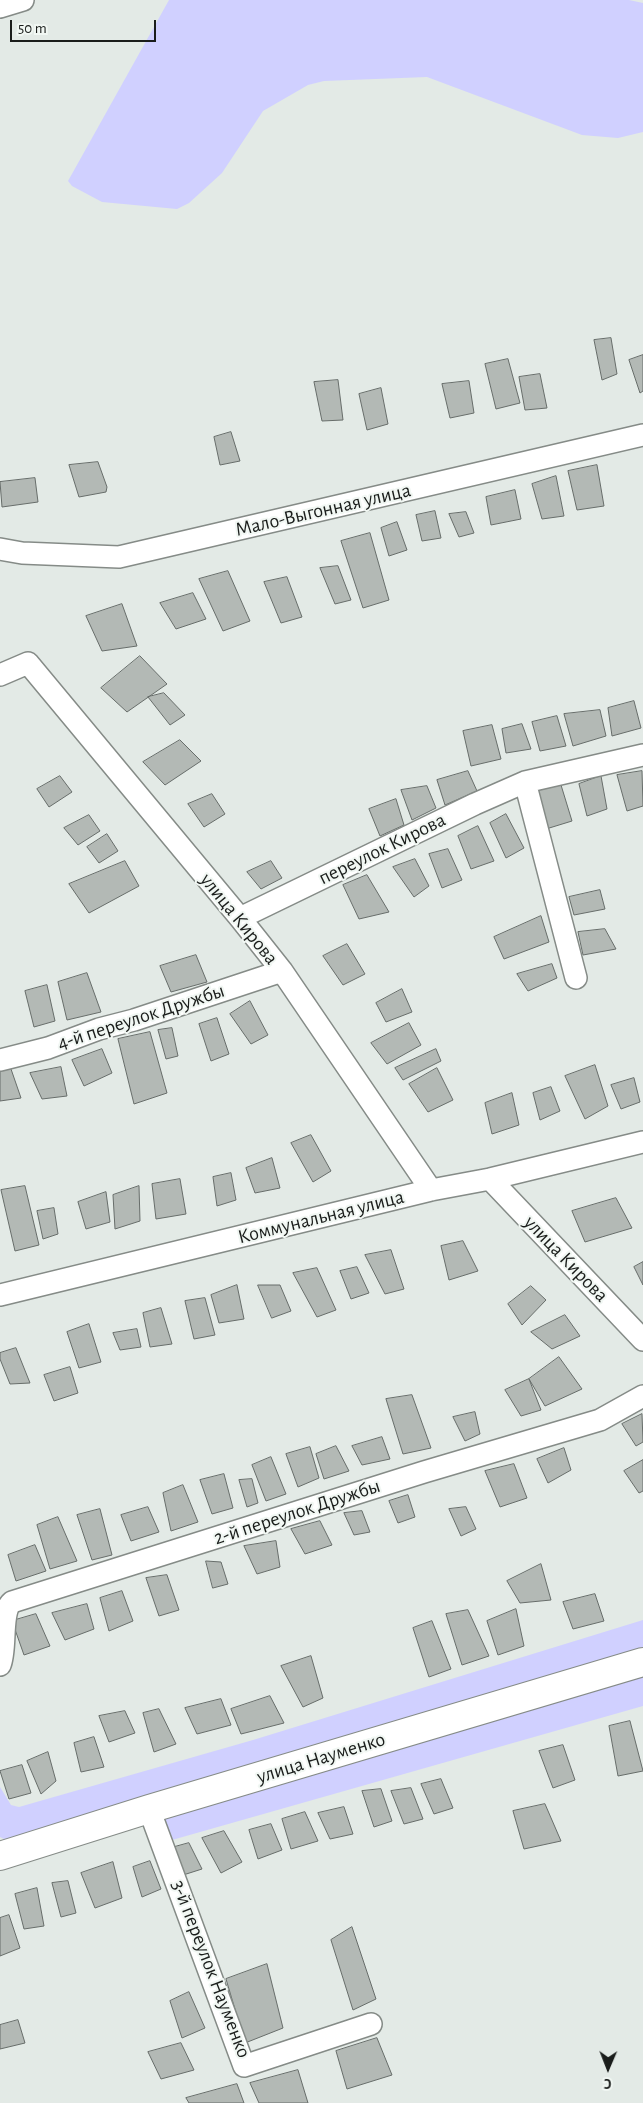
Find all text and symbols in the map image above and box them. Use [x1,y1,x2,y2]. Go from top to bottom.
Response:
scale bar [12,10,159,42]
text: 50 m [18,21,47,36]
street label: Мало-Выгонная улица [233,478,413,542]
street label: переулок Кирова [315,808,449,890]
street label: улица Кирова [195,868,283,970]
street label: 4-й переулок Дружбы [54,979,228,1055]
street label: Коммунальная улица [235,1185,407,1249]
street label: улица Кирова [519,1211,613,1307]
street label: 2-й переулок Дружбы [211,1474,383,1550]
street label: улица Науменко [254,1727,388,1789]
street label: 3-й переулок Науменко [166,1877,256,2061]
north arrow [583,2043,633,2093]
text: С [604,2076,612,2090]

